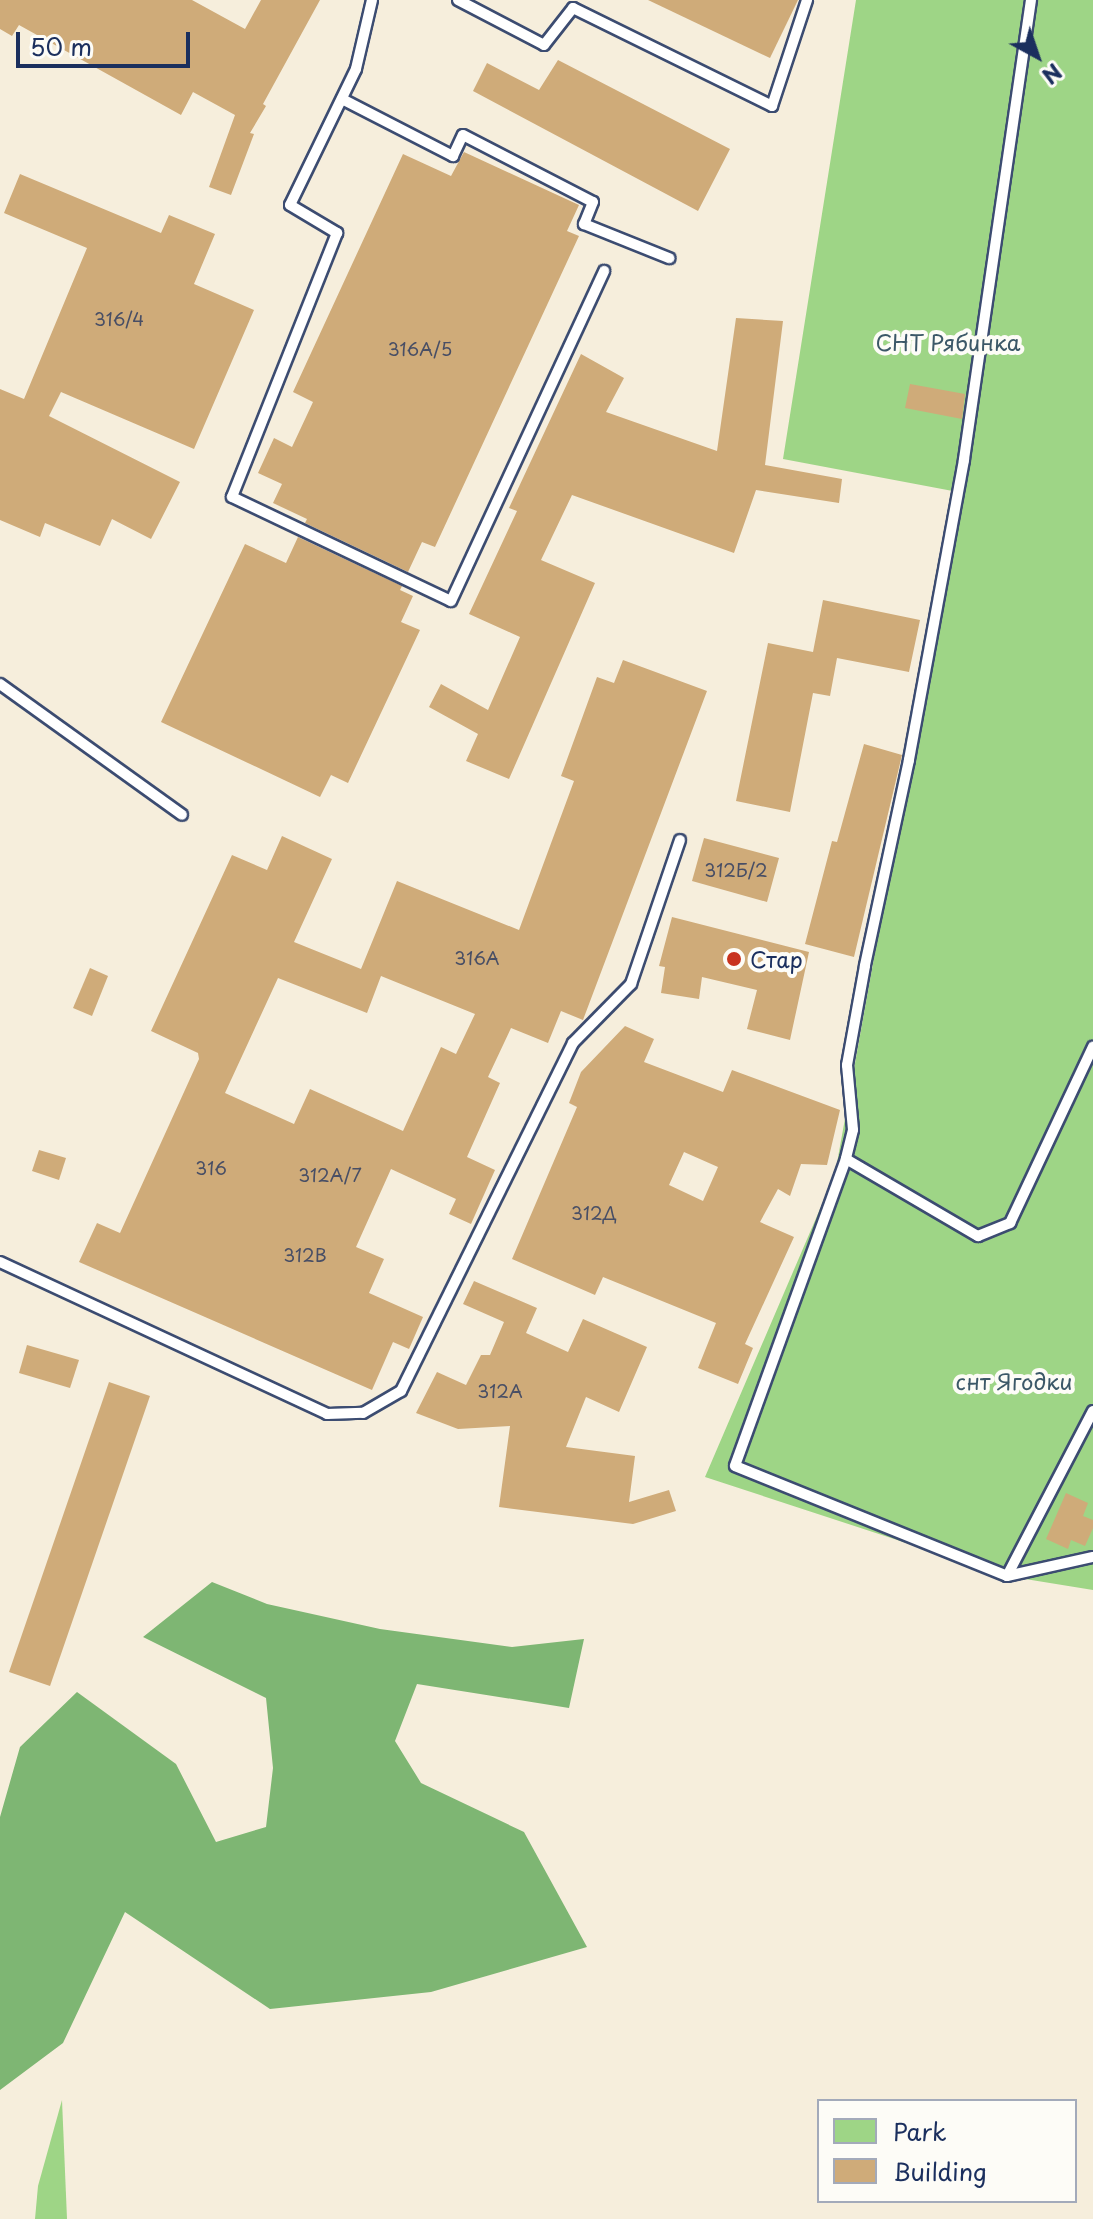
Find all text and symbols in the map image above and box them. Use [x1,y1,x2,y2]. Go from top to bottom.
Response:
scale bar [20,16,194,66]
north arrow [997,16,1077,96]
text: 50 m [30,28,92,64]
text: N [1035,57,1070,93]
house number: 316/4 [94,308,144,330]
park label: СНТ Рябинка [875,329,1021,355]
house number: 316А/5 [388,338,452,360]
house number: 312Б/2 [704,859,768,881]
place label: Стар [750,946,803,972]
house number: 316А [454,947,500,969]
marker: Стар [725,950,743,968]
house number: 316 [195,1157,227,1179]
house number: 312А/7 [298,1164,362,1186]
house number: 312Д [571,1202,617,1224]
house number: 312В [283,1244,327,1266]
park label: снт Ягодки [955,1368,1073,1394]
house number: 312А [477,1380,523,1402]
legend [817,2099,1077,2203]
text: Park [893,2113,947,2149]
text: Building [893,2153,987,2189]

